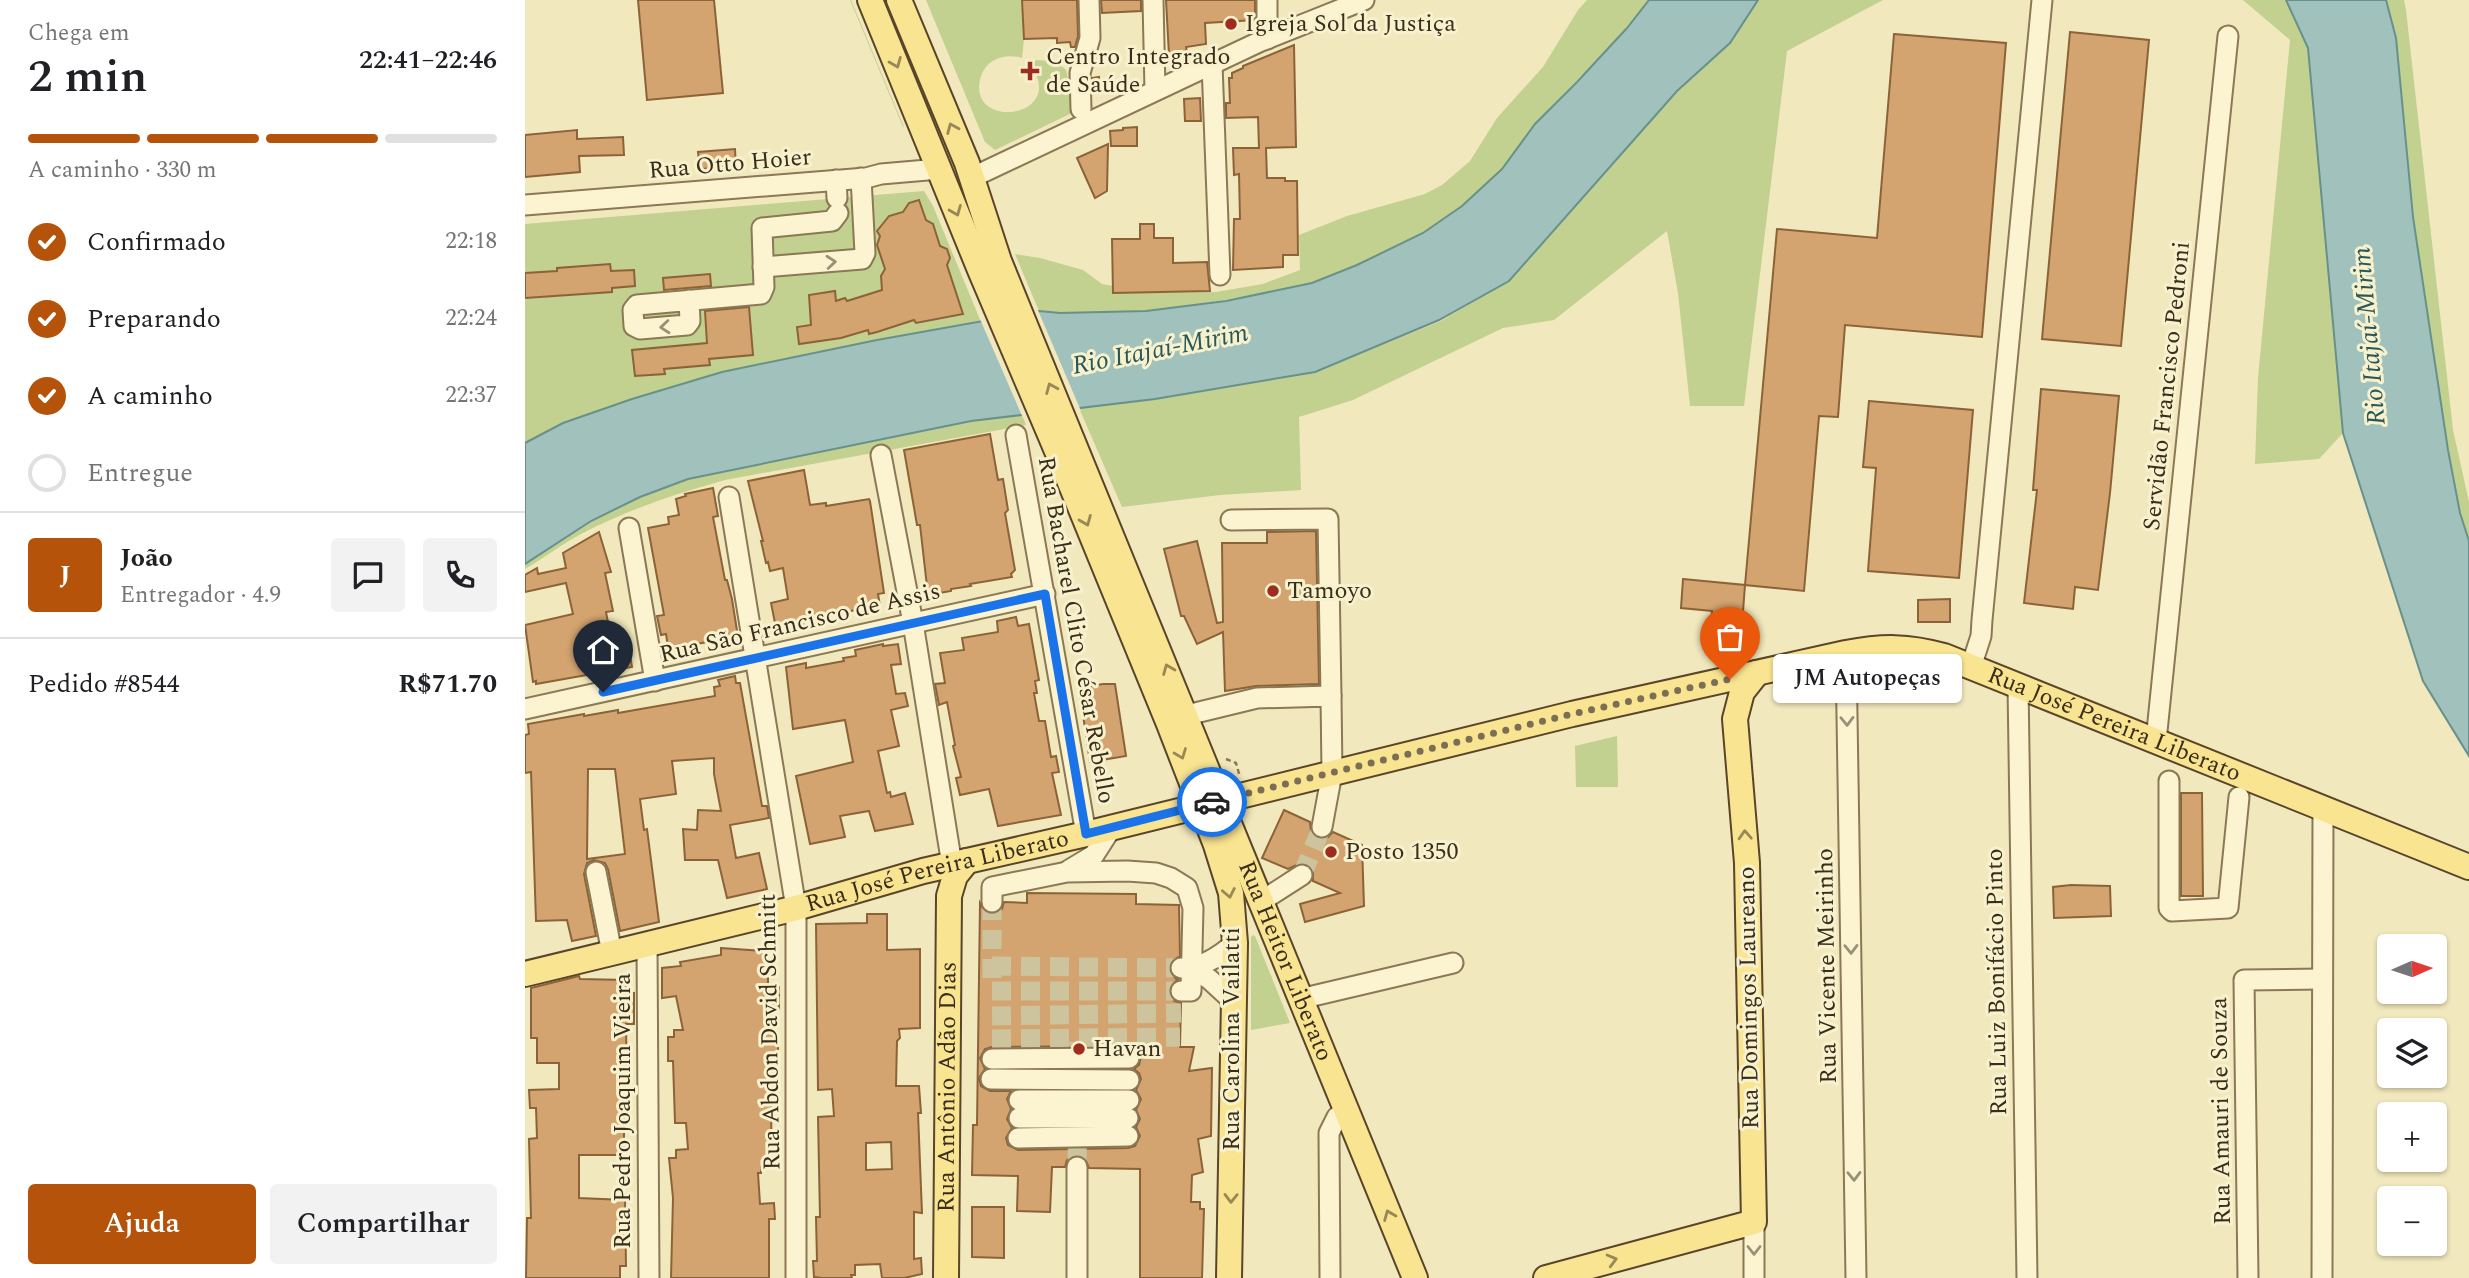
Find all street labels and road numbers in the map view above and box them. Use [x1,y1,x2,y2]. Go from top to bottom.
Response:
street label: Rua Otto Hoier [647,139,813,189]
street label: Servidão Francisco Pedroni [2134,240,2200,532]
street label: Rua Bacharel Clito César Rebello [1028,454,1124,806]
street label: Rua São Francisco de Assis [656,573,944,673]
street label: Rua José Pereira Liberato [1982,657,2246,791]
street label: Rua José Pereira Liberato [801,820,1072,922]
street label: Rua Vicente Meirinho [1807,848,1847,1084]
street label: Rua Luiz Bonifácio Pinto [1977,848,2017,1116]
street label: Rua Heitor Liberato [1228,855,1342,1067]
street label: Rua Domingos Laureano [1729,866,1769,1130]
street label: Rua Abdon David Schmitt [750,893,790,1171]
street label: Rua Carolina Vailatti [1214,927,1250,1151]
street label: Rua Antônio Adão Dias [929,961,966,1213]
street label: Rua Pedro Joaquim Vieira [605,973,641,1249]
street label: Rua Amauri de Souza [2201,997,2241,1225]

